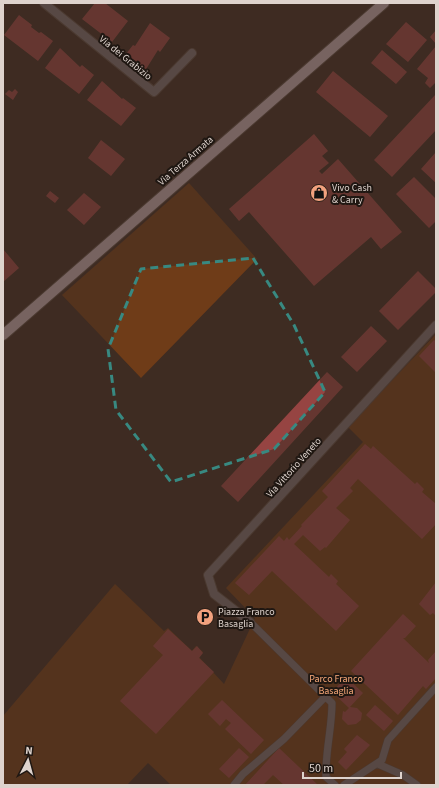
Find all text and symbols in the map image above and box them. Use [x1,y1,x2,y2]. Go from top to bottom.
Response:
street label: Via dei Grabizio [96,32,155,83]
street label: Via Terza Armata [155,133,216,189]
place label: Vivo Cash & Carry [332,181,372,207]
shop icon: Vivo Cash & Carry [309,183,329,203]
street label: Via Vittorio Veneto [263,435,325,501]
place label: Piazza Franco Basaglia [218,605,275,631]
parking icon: Piazza Franco Basaglia [195,607,215,627]
park label: Parco Franco Basaglia [309,672,363,698]
north arrow [8,740,48,780]
text: N [25,743,33,758]
scale bar [303,754,401,780]
text: 50 m [309,760,333,777]

